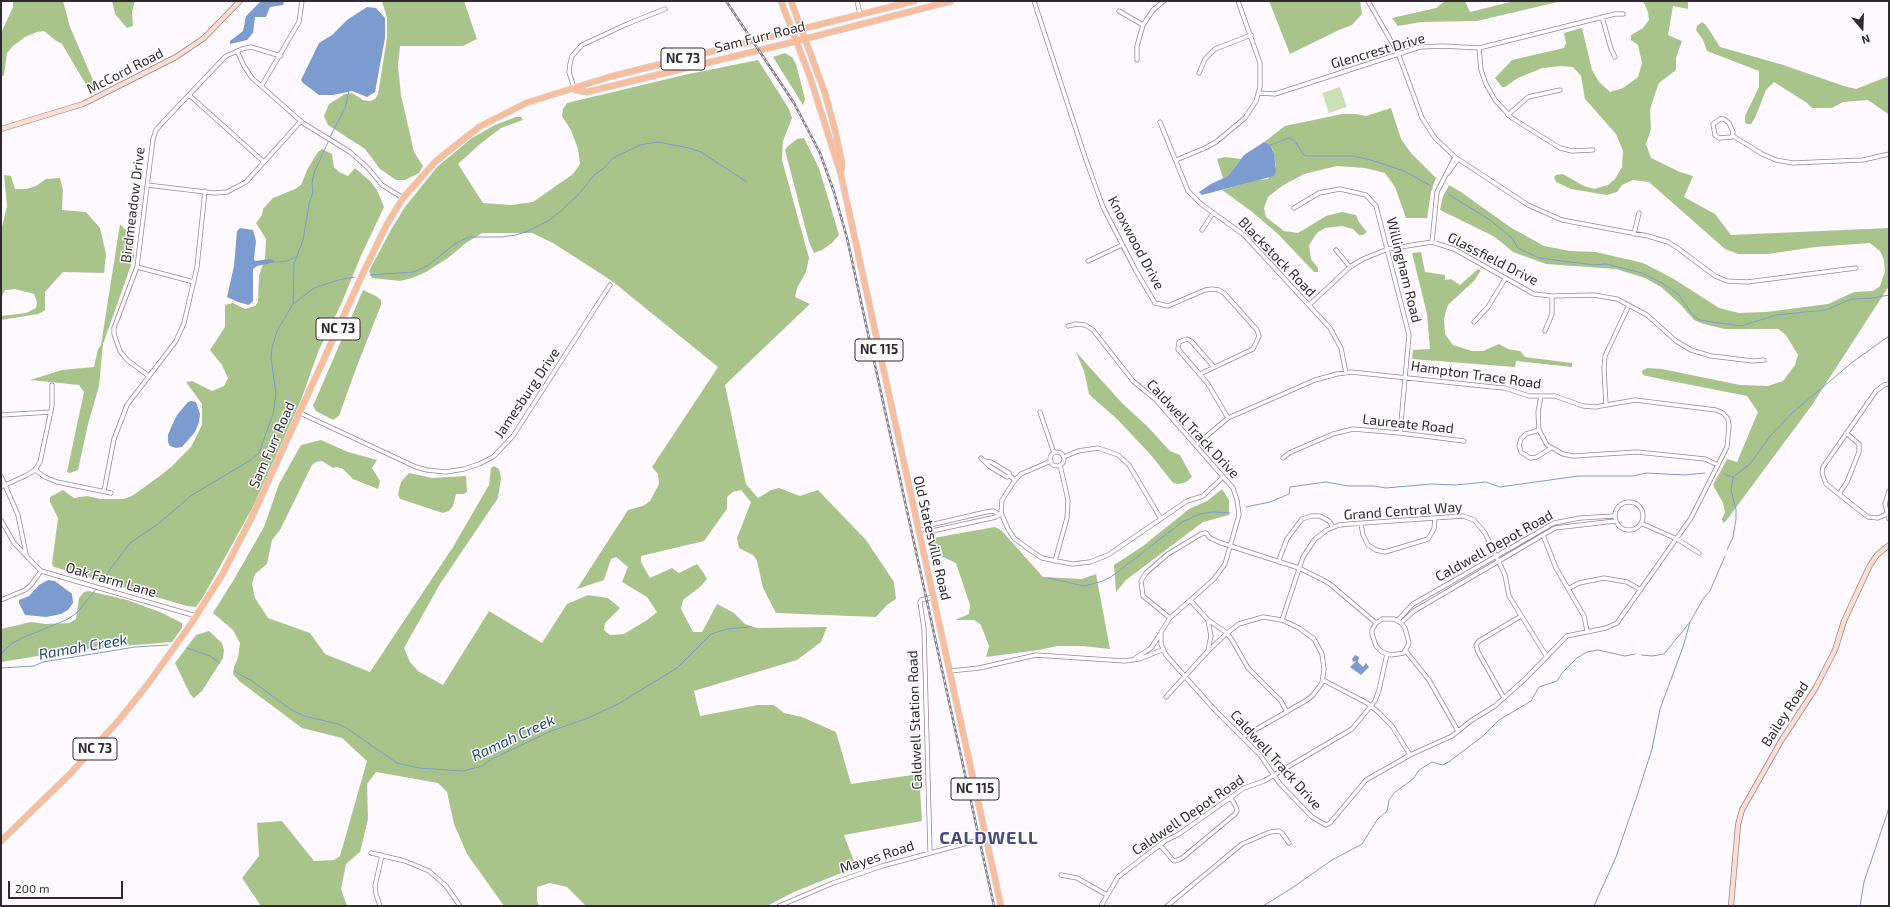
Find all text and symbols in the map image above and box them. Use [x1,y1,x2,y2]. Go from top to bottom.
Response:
north arrow [1842,8,1882,48]
street label: Sam Furr Road [713,18,807,56]
street label: Glencrest Drive [1329,30,1427,72]
text: N [1860,32,1872,47]
street label: McCord Road [84,44,166,98]
road number: NC 73 [661,48,705,70]
street label: Birdmeadow Drive [118,146,148,264]
street label: Knoxwood Drive [1104,193,1168,293]
street label: Blackstock Road [1235,214,1319,300]
street label: Willingham Road [1383,216,1425,324]
street label: Glassfield Drive [1445,229,1541,289]
road number: NC 73 [316,318,360,340]
road number: NC 115 [855,339,903,361]
street label: Jamesburg Drive [491,345,563,441]
street label: Hampton Trace Road [1410,358,1542,392]
street label: Caldwell Track Drive [1143,376,1243,482]
street label: Sam Furr Road [245,399,299,491]
street label: Laureate Road [1362,411,1454,437]
street label: Old Statesville Road [909,474,955,602]
street label: Grand Central Way [1343,498,1463,524]
street label: Caldwell Depot Road [1432,507,1556,585]
street label: Oak Farm Lane [64,559,158,601]
water label: Ramah Creek [37,630,129,664]
street label: Caldwell Station Road [904,650,926,790]
street label: Bailey Road [1758,678,1812,750]
street label: Caldwell Track Drive [1227,707,1325,813]
water label: Ramah Creek [469,711,557,765]
road number: NC 73 [73,738,117,760]
street label: Caldwell Depot Road [1129,771,1247,859]
road number: NC 115 [951,778,999,800]
district label: CALDWELL [939,827,1039,849]
street label: Mayes Road [838,837,916,877]
scale bar [10,873,125,899]
text: 200 m [15,881,49,895]

